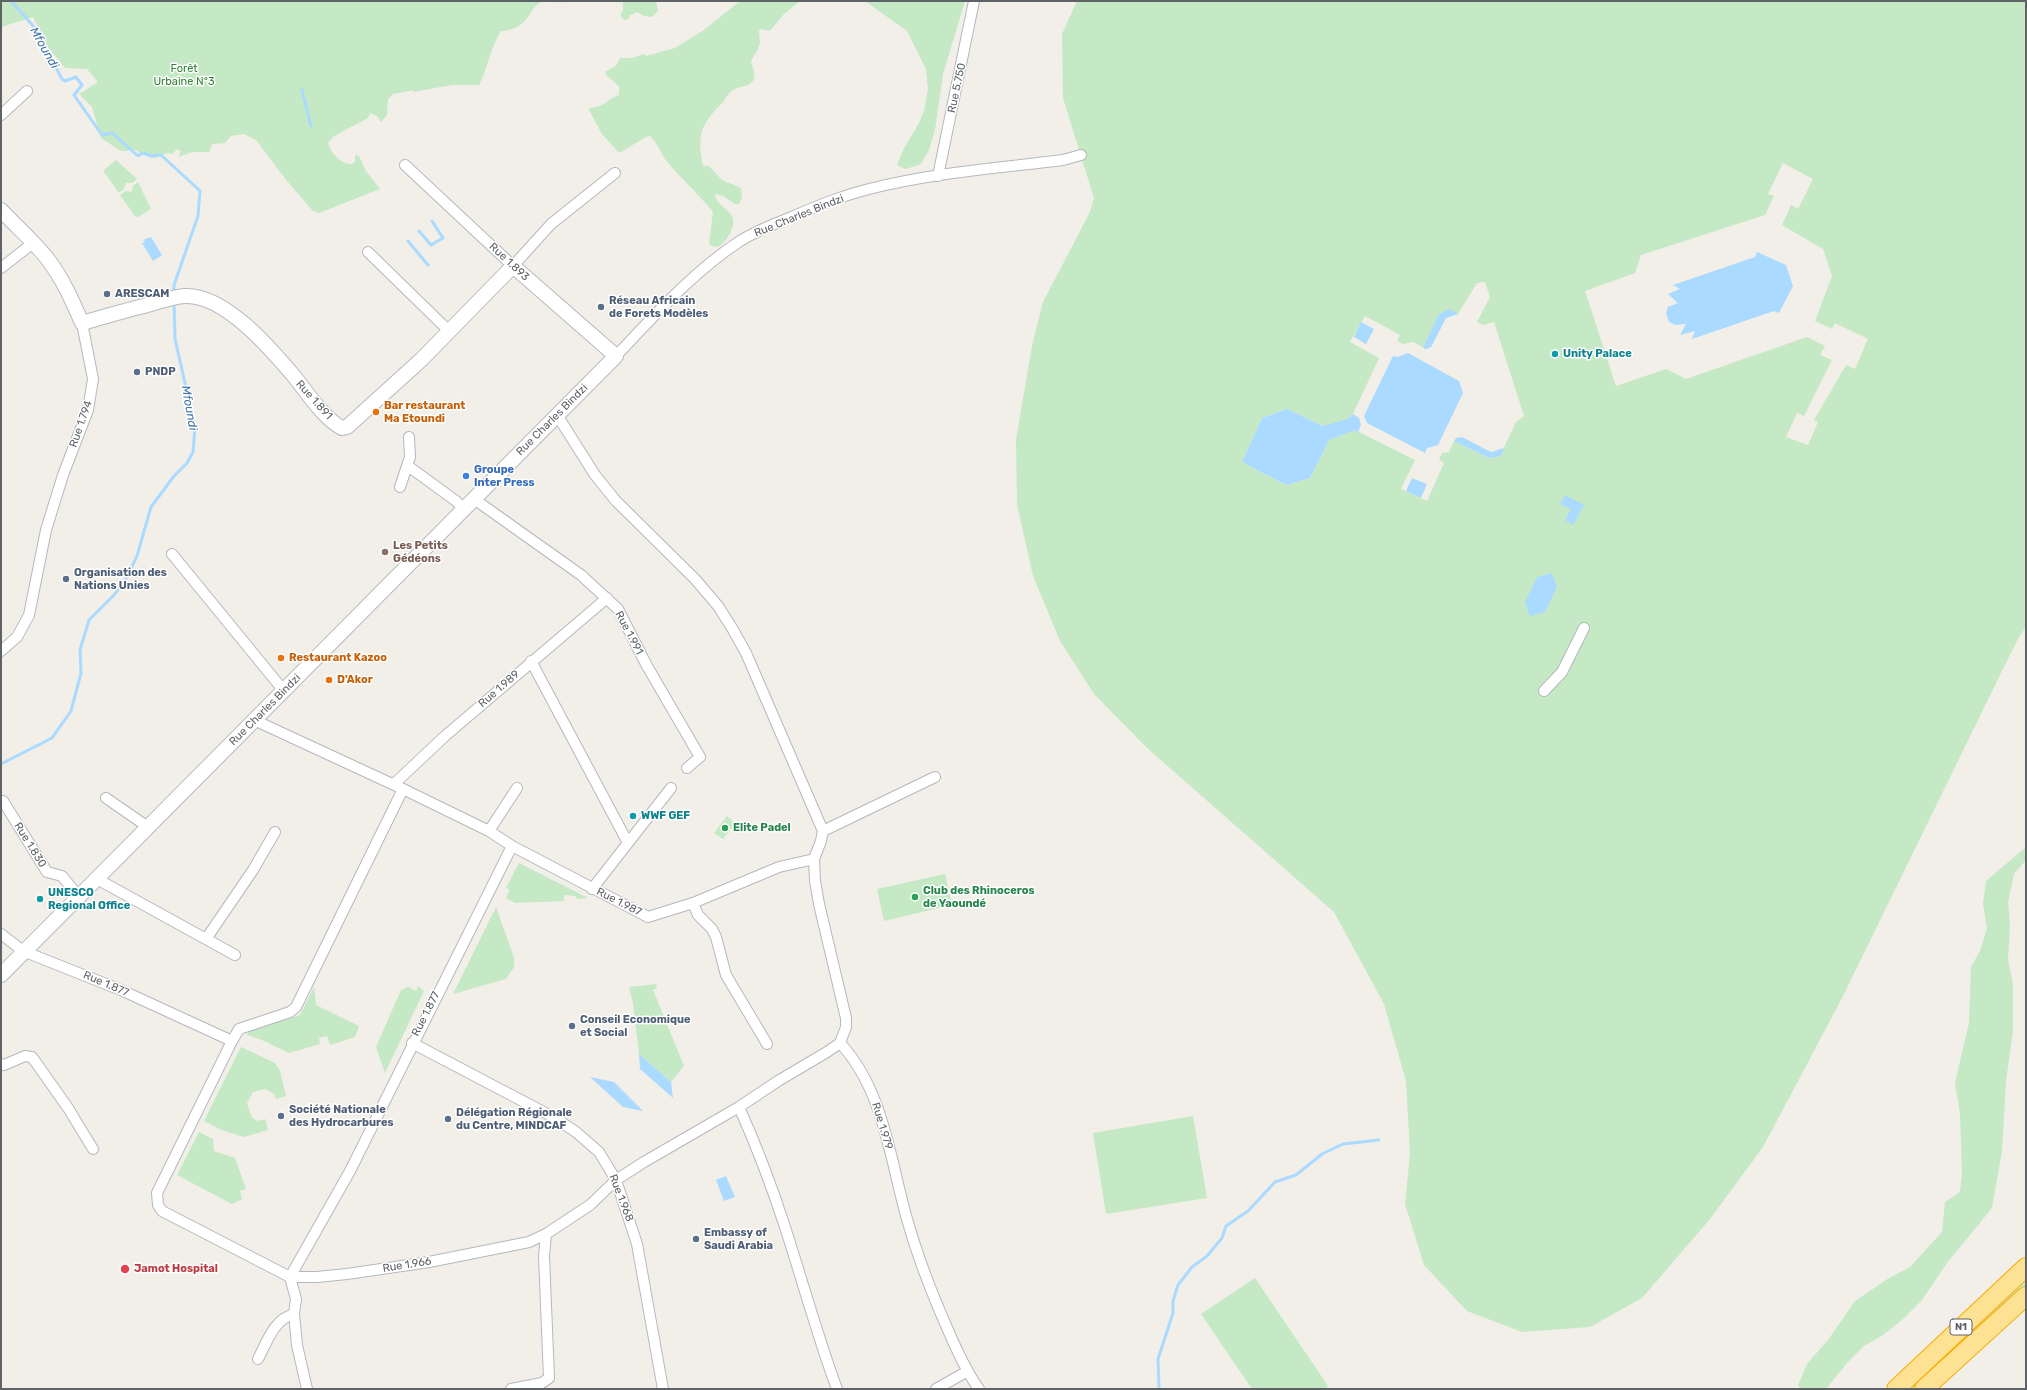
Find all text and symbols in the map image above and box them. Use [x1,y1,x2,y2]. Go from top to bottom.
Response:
water label: Mfoundi [26,25,62,71]
park label: Forêt Urbaine N°3 [153,62,215,88]
street label: Rue 5.750 [945,62,969,114]
street label: Rue Charles Bindzi [752,192,846,240]
street label: Rue 1.893 [486,240,532,284]
place label: ARESCAM [115,287,169,301]
marker: ARESCAM [102,289,112,299]
place label: Réseau Africain de Forets Modèles [609,294,708,320]
marker: Réseau Africain de Forets Modèles [596,302,606,312]
place label: Unity Palace [1563,347,1632,361]
marker: Unity Palace [1550,349,1560,359]
place label: PNDP [145,365,176,379]
marker: PNDP [132,367,142,377]
street label: Rue 1.891 [293,378,335,422]
street label: Rue Charles Bindzi [514,382,590,458]
water label: Mfoundi [178,384,200,432]
street label: Rue 1.794 [67,399,95,449]
place label: Bar restaurant Ma Etoundi [384,399,465,425]
marker: Bar restaurant Ma Etoundi [371,407,381,417]
place label: Groupe Inter Press [474,463,535,489]
marker: Groupe Inter Press [461,471,471,481]
place label: Les Petits Gédéons [393,539,448,565]
marker: Les Petits Gédéons [380,547,390,557]
place label: Organisation des Nations Unies [74,566,167,592]
marker: Organisation des Nations Unies [61,574,71,584]
street label: Rue 1.991 [612,609,646,657]
place label: Restaurant Kazoo [289,651,387,665]
marker: Restaurant Kazoo [276,653,286,663]
street label: Rue 1.989 [476,668,522,710]
street label: Rue Charles Bindzi [227,672,303,748]
place label: D'Akor [337,673,373,687]
marker: D'Akor [324,675,334,685]
place label: WWF GEF [641,809,690,823]
marker: WWF GEF [628,811,638,821]
street label: Rue 1.830 [11,820,49,870]
place label: Elite Padel [733,821,791,835]
marker: Elite Padel [720,823,730,833]
place label: Club des Rhinoceros de Yaoundé [923,884,1035,910]
street label: Rue 1.987 [594,885,644,919]
place label: UNESCO Regional Office [48,886,130,912]
marker: Club des Rhinoceros de Yaoundé [910,892,920,902]
marker: UNESCO Regional Office [35,894,45,904]
street label: Rue 1.877 [81,968,131,1000]
street label: Rue 1.877 [409,989,443,1039]
place label: Conseil Economique et Social [580,1013,691,1039]
marker: Conseil Economique et Social [567,1021,577,1031]
street label: Rue 1.979 [869,1101,895,1151]
place label: Société Nationale des Hydrocarbures [289,1103,394,1129]
place label: Délégation Régionale du Centre, MINDCAF [456,1106,572,1132]
marker: Société Nationale des Hydrocarbures [276,1111,286,1121]
marker: Délégation Régionale du Centre, MINDCAF [443,1114,453,1124]
street label: Rue 1.968 [606,1172,636,1224]
place label: Embassy of Saudi Arabia [704,1226,773,1252]
marker: Embassy of Saudi Arabia [691,1234,701,1244]
street label: Rue 1.966 [382,1255,432,1275]
place label: Jamot Hospital [134,1262,218,1276]
marker: Jamot Hospital [119,1263,131,1275]
road number: N1 [1950,1319,1972,1335]

